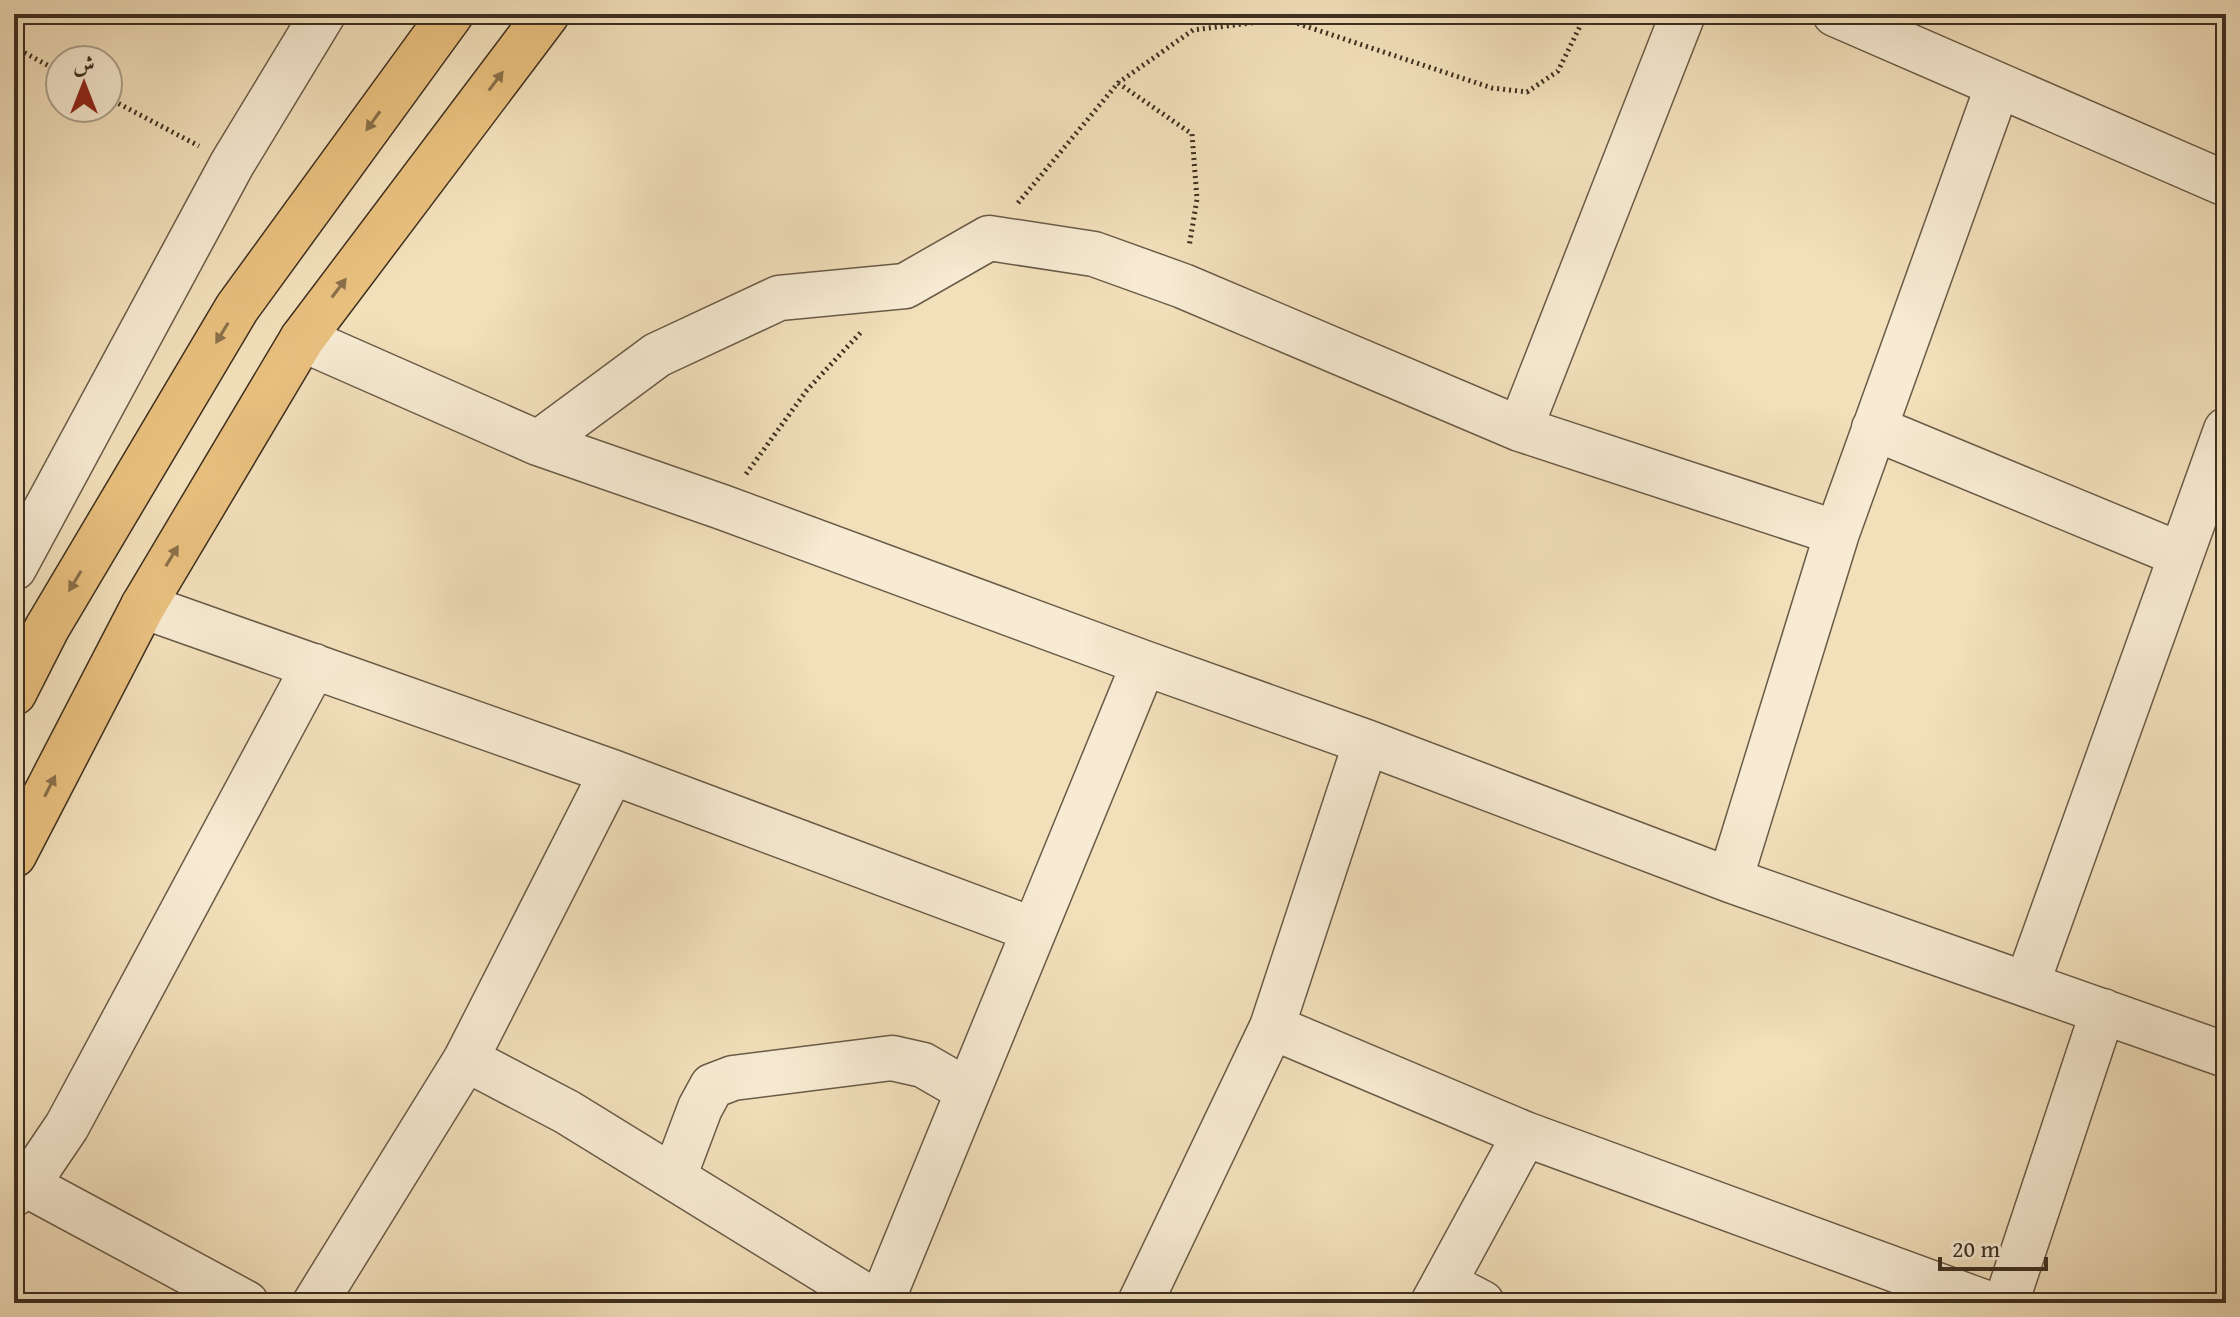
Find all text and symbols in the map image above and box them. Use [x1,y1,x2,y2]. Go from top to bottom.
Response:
north arrow [44,44,124,124]
text: ش [73,48,95,80]
one-way arrow [488,70,504,92]
one-way arrow [366,111,381,132]
one-way arrow [331,278,347,299]
one-way arrow [215,322,229,344]
one-way arrow [165,545,179,567]
one-way arrow [68,570,82,592]
one-way arrow [43,774,56,797]
scale bar [1940,1221,2046,1271]
text: 20 m [1952,1231,2000,1266]

